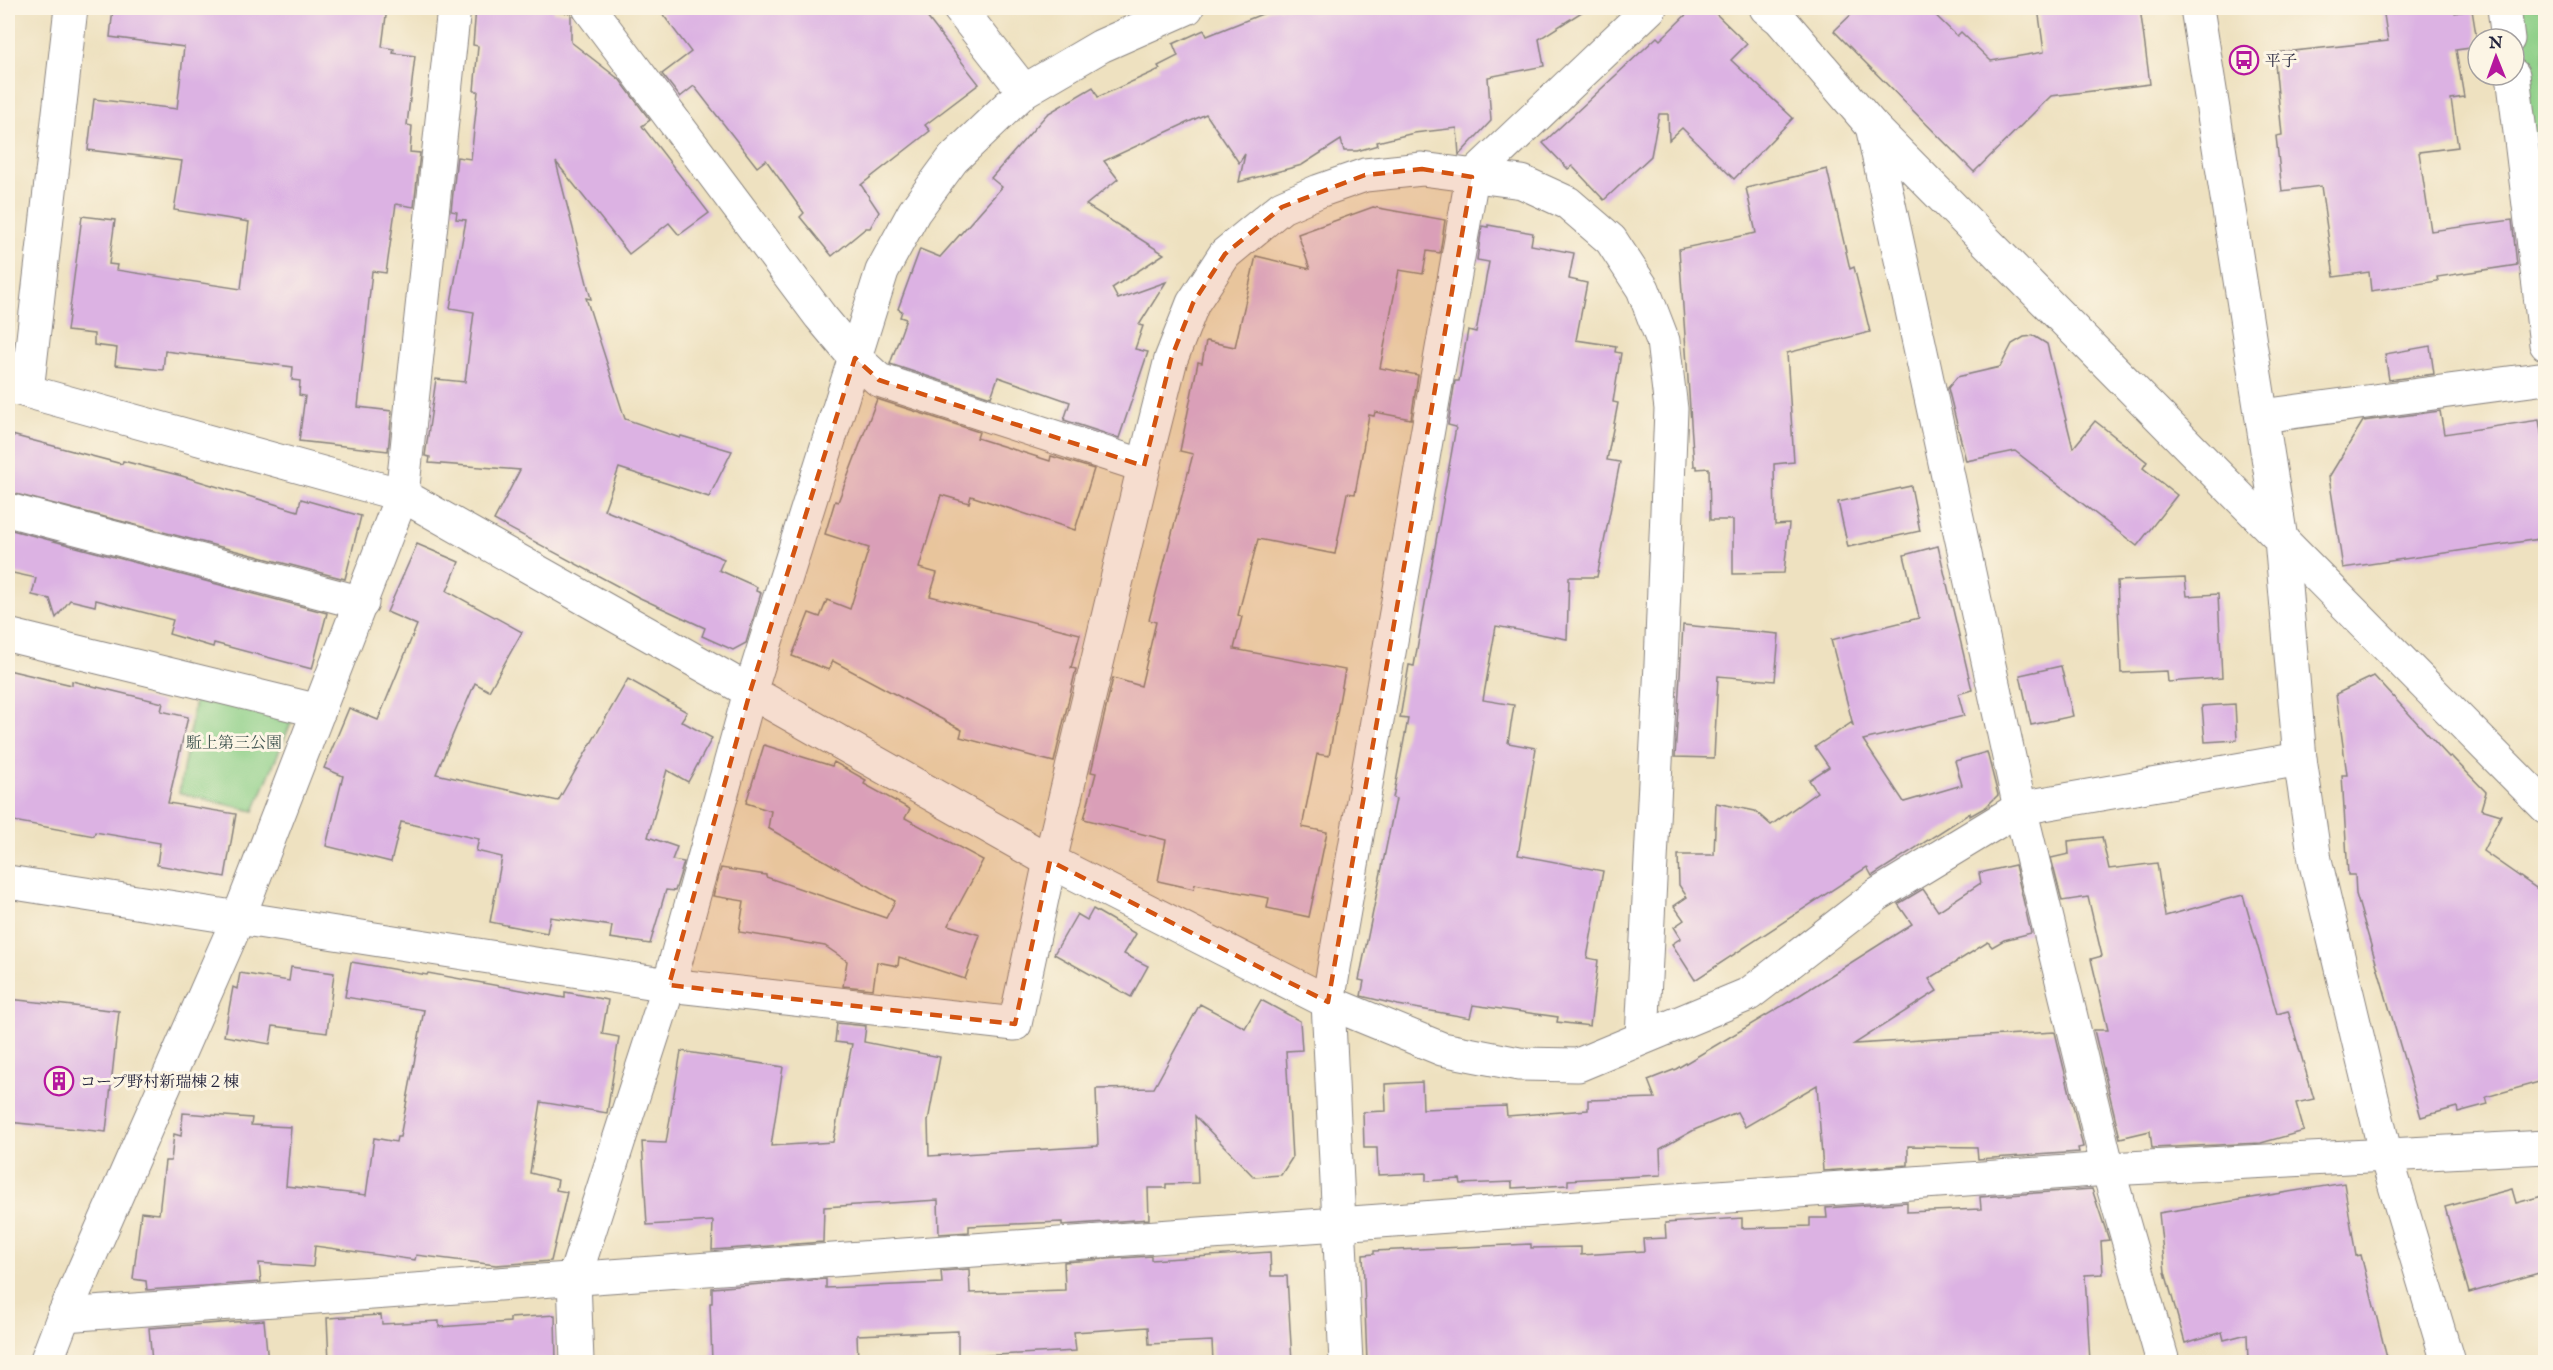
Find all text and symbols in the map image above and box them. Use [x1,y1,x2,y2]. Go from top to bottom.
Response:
north arrow [2466,27,2526,87]
text: N [2488,34,2503,54]
bus stop icon: 平子 [2228,44,2260,76]
place label: 平子 [2265,52,2297,72]
park label: 駈上第三公園 [186,734,282,754]
building icon: コープ野村新瑞棟２棟 [43,1065,75,1097]
place label: コープ野村新瑞棟２棟 [80,1073,239,1093]

